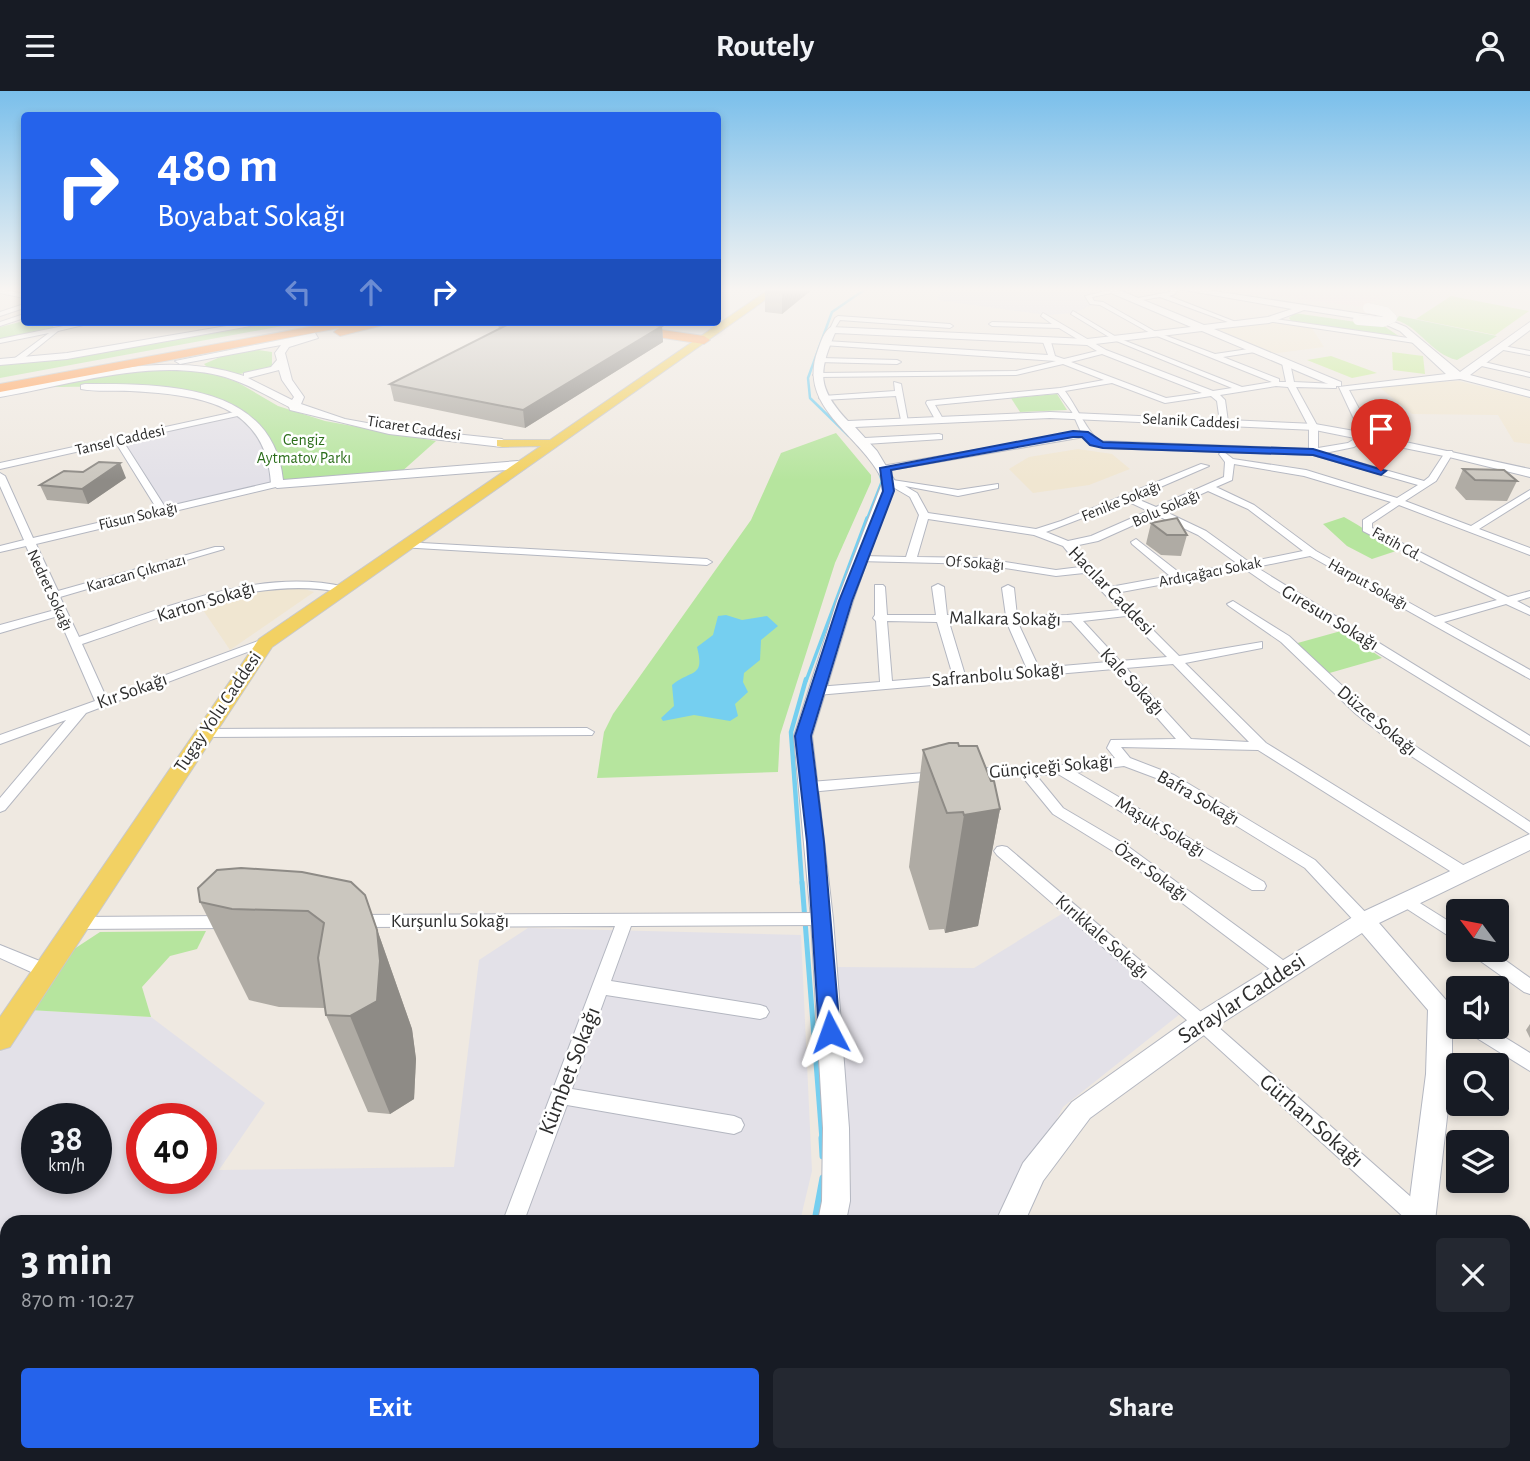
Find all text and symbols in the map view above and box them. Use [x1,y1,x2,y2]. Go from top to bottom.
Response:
icon: menu [21,27,59,65]
icon: person [1471,27,1509,65]
text: Routely [716,30,814,62]
icon: right [42,140,133,231]
text: 480 m [157,142,278,191]
text: Boyabat Sokağı [157,200,346,232]
icon: left [279,273,317,311]
icon: ahead [352,273,390,311]
icon: right [425,273,463,311]
pin [1351,399,1411,471]
street label: Selanik Caddesi [1142,410,1240,432]
icon: arrive [1362,410,1400,448]
street label: Ticaret Caddesi [366,413,462,443]
street label: Tansel Caddesi [74,422,166,458]
park label: Cengiz Aytmatov Parkı [257,432,351,467]
street label: Fenike Sokağı [1079,478,1163,524]
street label: Bolu Sokağı [1130,486,1202,530]
street label: Füsun Sokağı [97,499,179,533]
street label: Fatih Cd. [1370,524,1424,564]
street label: Hacılar Caddesi [1064,543,1158,639]
street label: Nedret Sokağı [24,547,76,633]
street label: Karacan Çıkmazı [85,551,187,595]
street label: Of Sokağı [945,553,1005,573]
street label: Ardıçağacı Sokak [1157,554,1263,590]
street label: Harput Sokağı [1326,556,1410,612]
street label: Karton Sokağı [155,578,257,626]
street label: Gıresun Sokağı [1278,582,1382,654]
street label: Malkara Sokağı [949,609,1061,629]
street label: Kale Sokağı [1096,645,1168,719]
street label: Tugay Yolu Caddesi [171,648,265,776]
street label: Safranbolu Sokağı [931,660,1065,690]
street label: Kır Sokağı [94,670,170,712]
street label: Düzce Sokağı [1334,682,1420,760]
street label: Günçiçeği Sokağı [988,752,1114,782]
street label: Bafra Sokağı [1154,767,1242,829]
street label: Maşuk Sokağı [1112,793,1208,861]
street label: Özer Sokağı [1110,838,1192,905]
street label: Kırıkkale Sokağı [1052,891,1152,983]
north arrow [1446,899,1508,963]
map controls [1446,899,1509,1193]
street label: Kurşunlu Sokağı [391,912,509,931]
street label: Saraylar Caddesi [1174,949,1310,1049]
button: sound [1446,976,1509,1039]
position arrow [793,995,867,1069]
street label: Kümbet Sokağı [535,1004,605,1138]
button: search [1446,1053,1509,1116]
street label: Gürhan Sokağı [1255,1070,1367,1172]
speed limit sign: 40 [126,1103,217,1194]
text: 38 [50,1122,83,1157]
button: layers [1446,1130,1509,1193]
text: km/h [48,1157,85,1175]
button: close [1436,1238,1510,1312]
text: 3 min [21,1240,113,1282]
text: 870 m · 10:27 [21,1289,134,1312]
button: Exit [21,1368,759,1448]
button: Share [773,1368,1510,1448]

